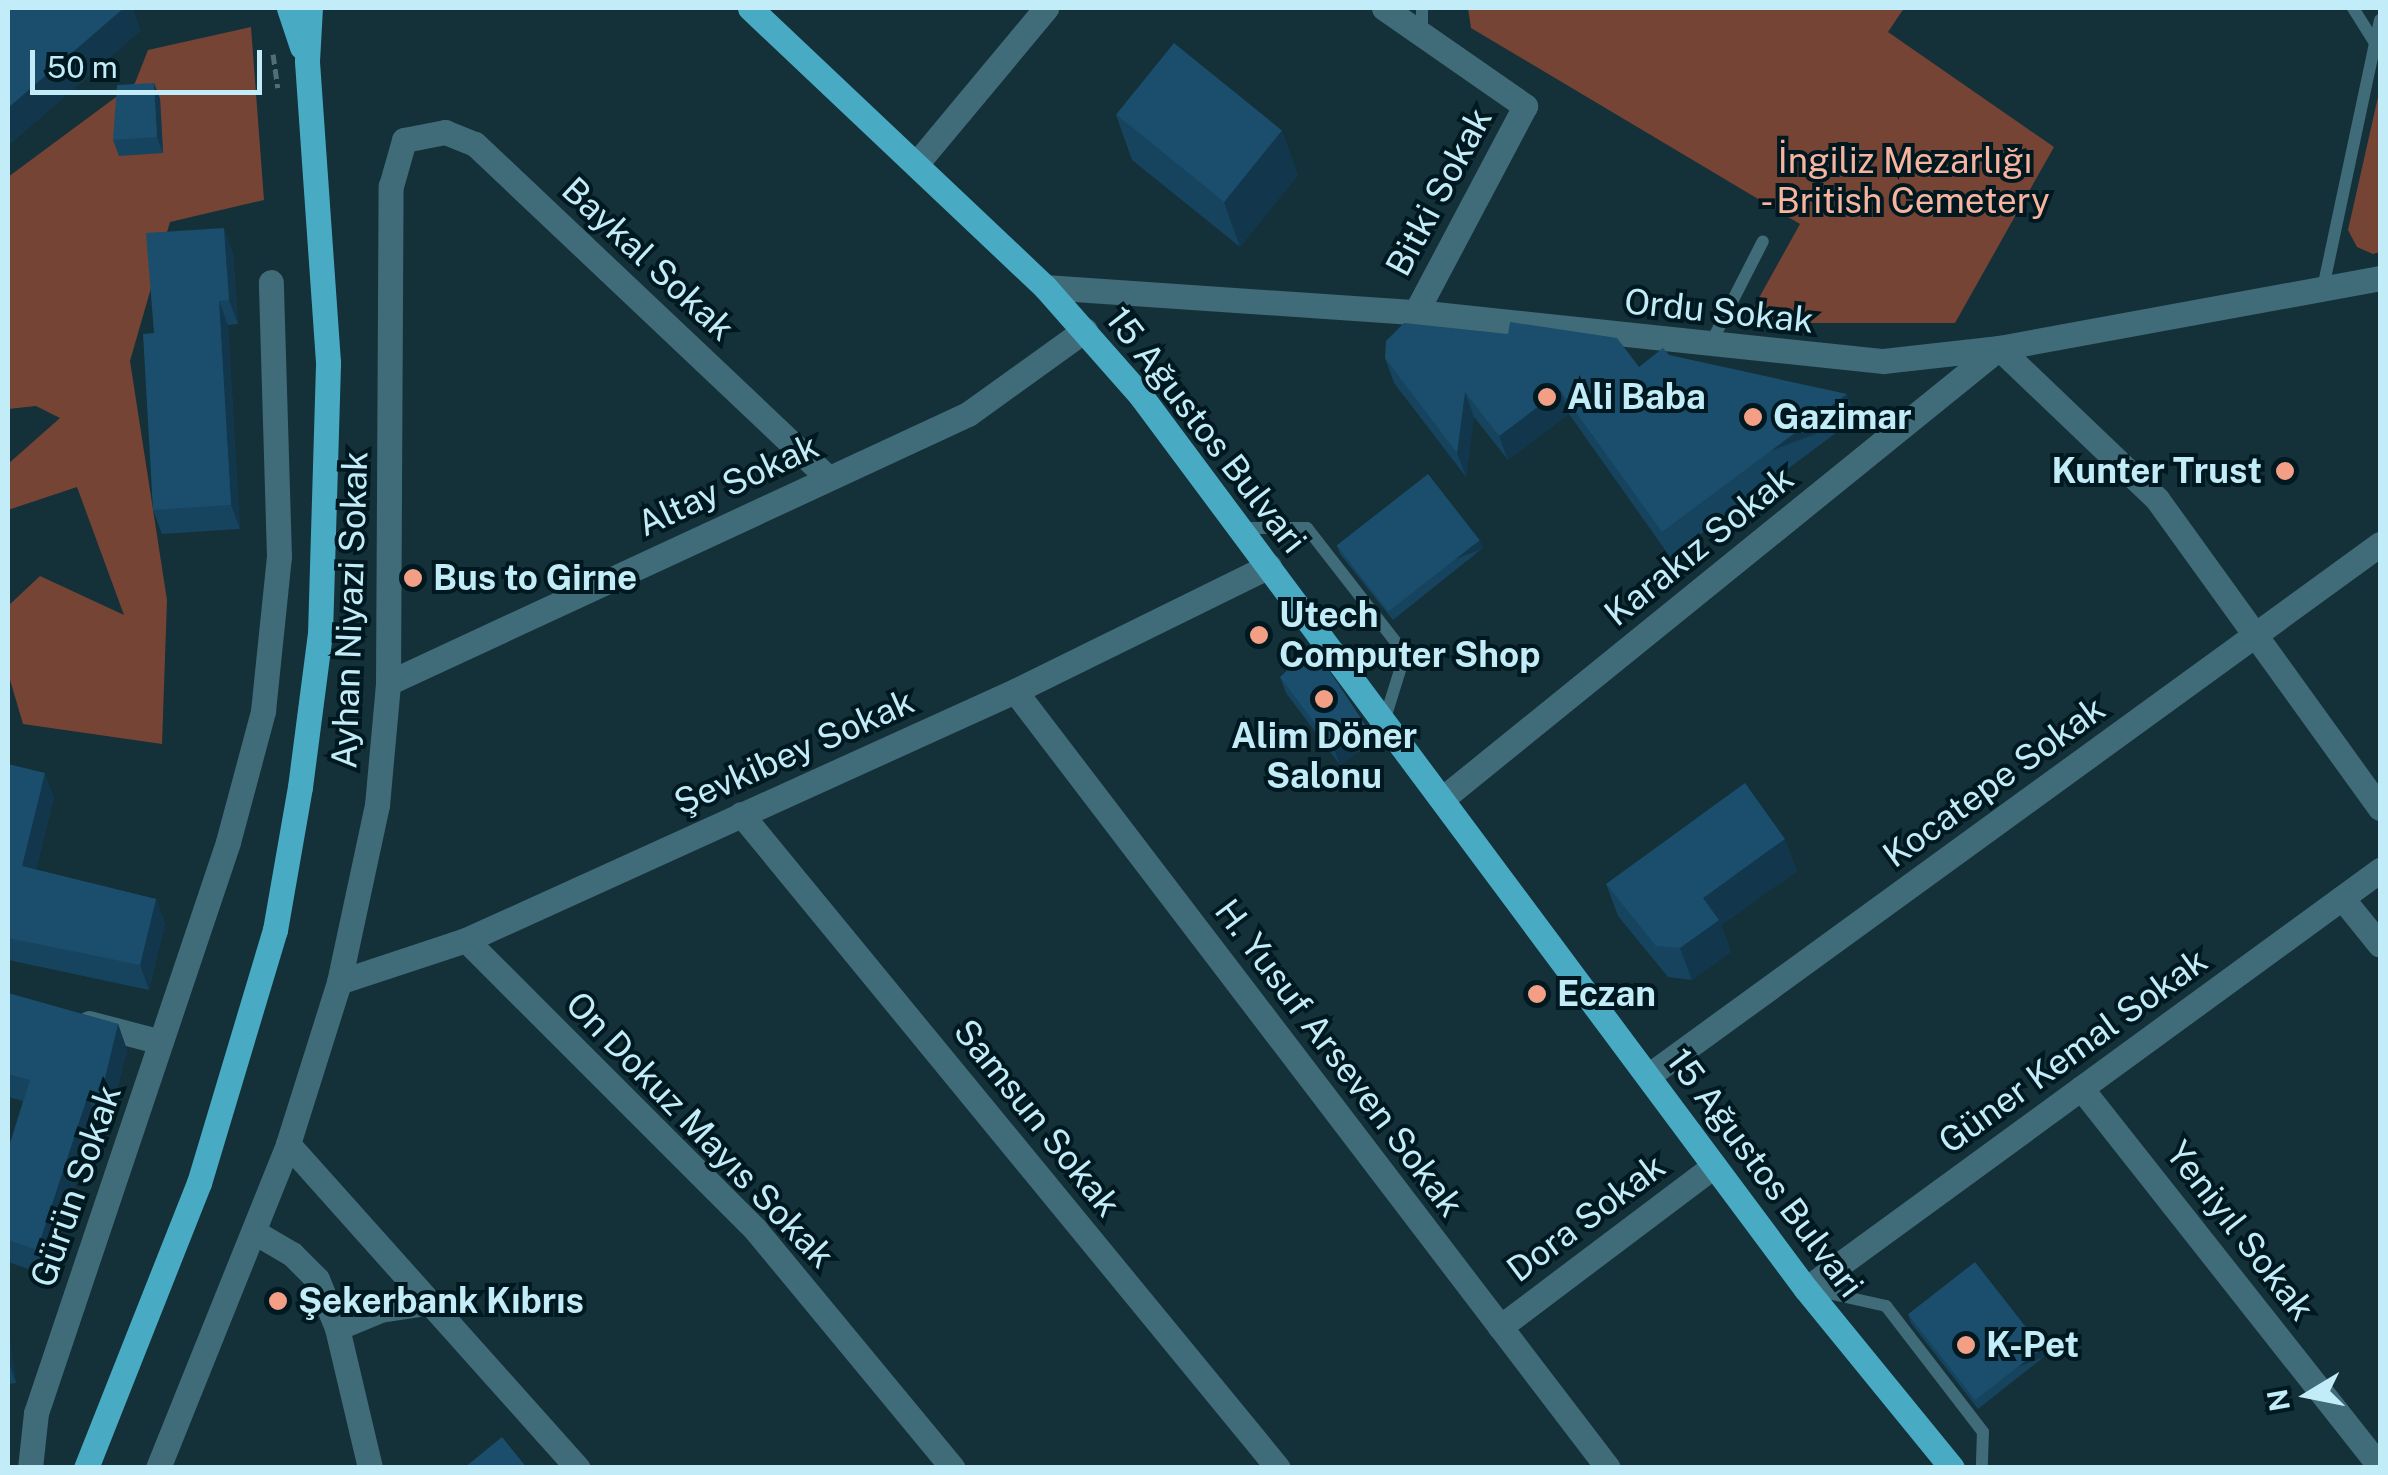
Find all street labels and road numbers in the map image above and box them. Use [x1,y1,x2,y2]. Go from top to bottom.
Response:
street label: Bitki Sokak [1377,101,1501,283]
street label: Baykal Sokak [553,169,743,349]
street label: Ordu Sokak [1622,280,1816,342]
street label: 15 Ağustos Bulvari [1097,299,1315,561]
street label: Altay Sokak [631,425,825,545]
street label: Ayhan Niyazi Sokak [323,451,377,769]
street label: Karakız Sokak [1596,457,1802,635]
street label: Şevkibey Sokak [668,680,920,824]
street label: Kocatepe Sokak [1875,688,2113,876]
street label: H. Yusuf Arseven Sokak [1206,891,1472,1225]
street label: Güner Kemal Sokak [1931,940,2215,1162]
street label: On Dokuz Mayıs Sokak [557,983,843,1277]
street label: Samsun Sokak [945,1011,1129,1225]
street label: 15 Ağustos Bulvari [1658,1040,1872,1306]
street label: Gürün Sokak [22,1080,130,1292]
street label: Yeniyıl Sokak [2157,1133,2323,1329]
street label: Dora Sokak [1499,1145,1673,1291]

